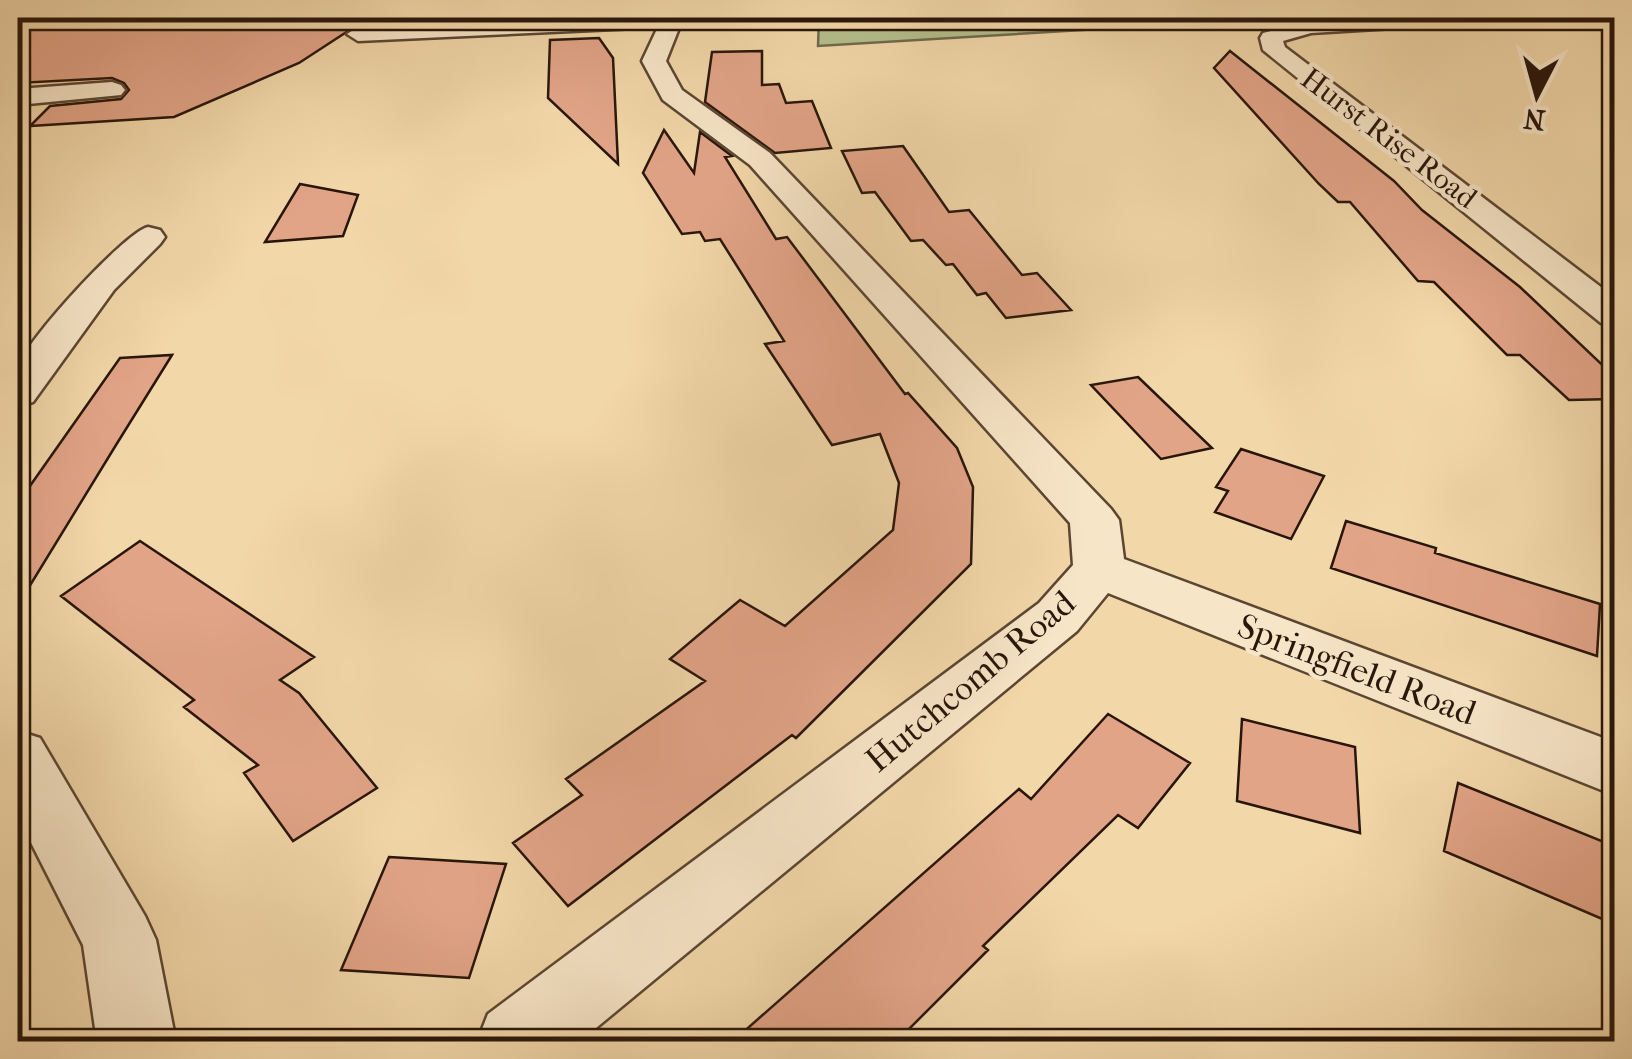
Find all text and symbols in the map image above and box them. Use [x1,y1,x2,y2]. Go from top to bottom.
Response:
north arrow [1487,45,1587,145]
street label: Hurst Rise Road [1294,61,1484,216]
text: N [1521,102,1547,137]
street label: Hutchcomb Road [858,582,1084,781]
street label: Springfield Road [1232,605,1483,734]

